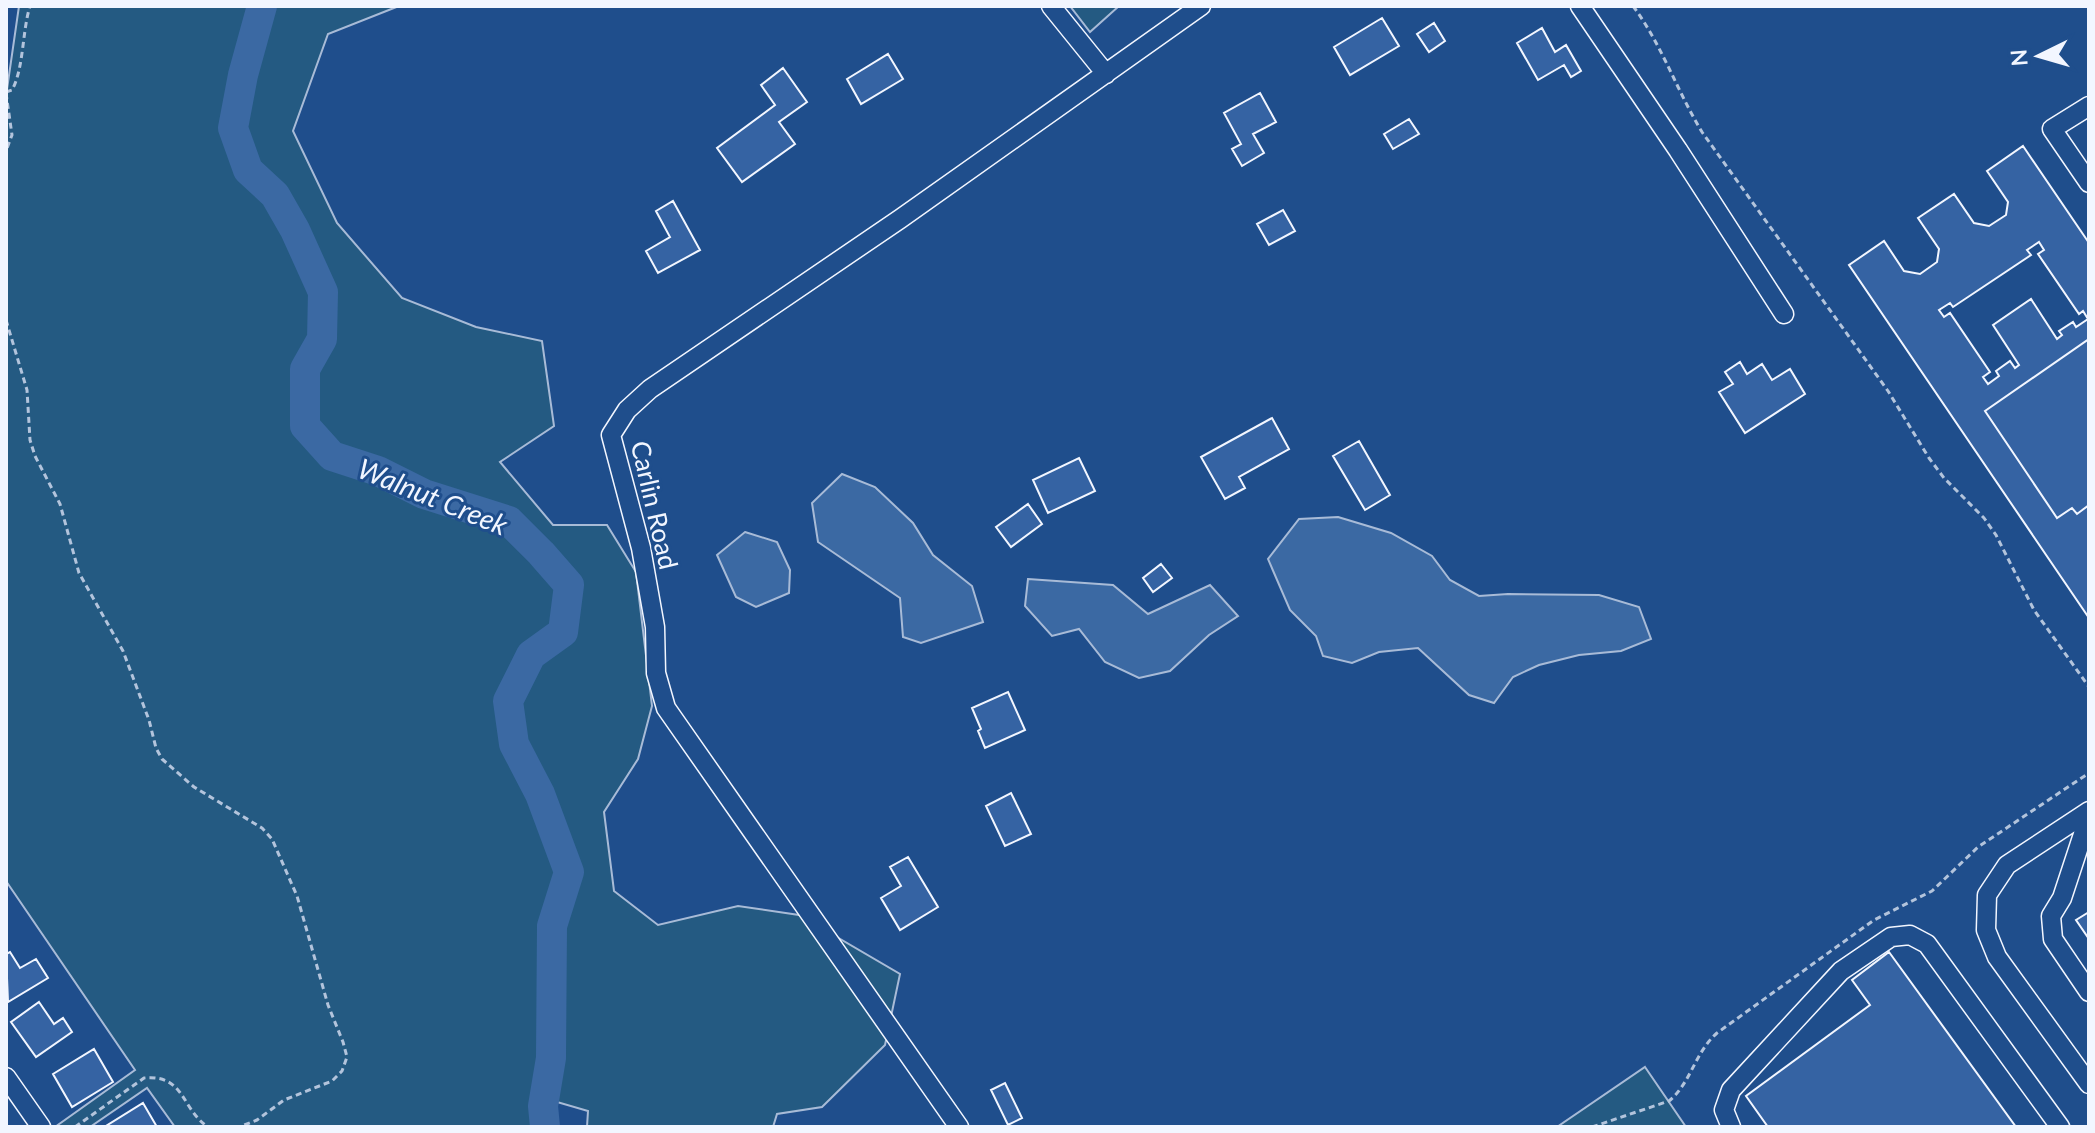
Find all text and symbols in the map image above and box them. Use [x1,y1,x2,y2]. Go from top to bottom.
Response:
north arrow [1999,16,2079,96]
text: N [2004,48,2033,67]
street label: Carlin Road [625,438,685,572]
water label: Walnut Creek [353,451,513,542]

